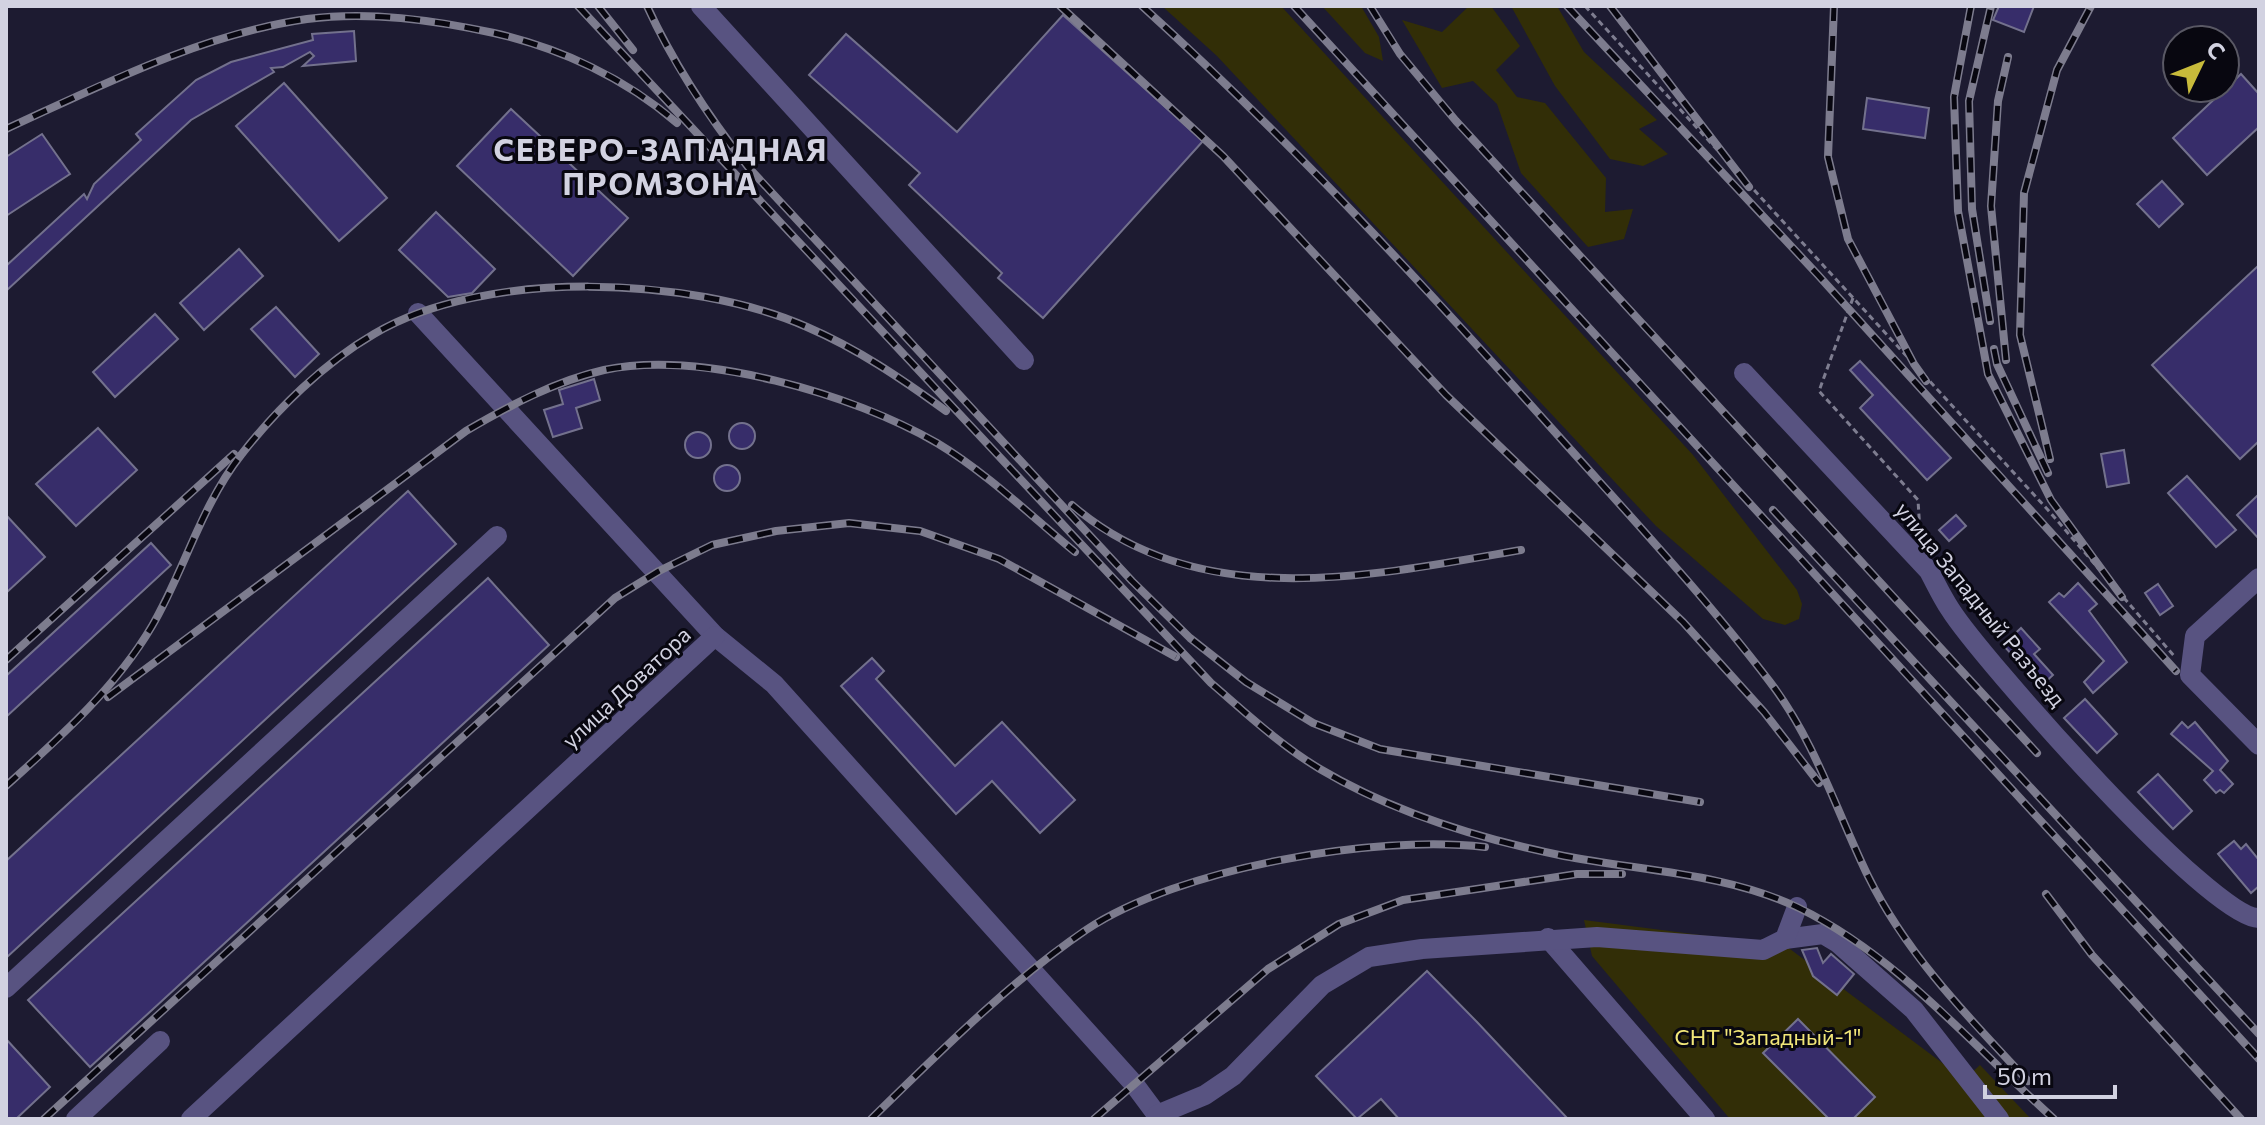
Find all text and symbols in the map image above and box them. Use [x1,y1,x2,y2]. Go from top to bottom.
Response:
north arrow [2161,24,2241,104]
text: С [2201,35,2231,65]
district label: СЕВЕРО-ЗАПАДНАЯ ПРОМЗОНА [494,130,828,201]
street label: улица Западный Разъезд [1890,496,2072,712]
street label: улица Доватора [556,621,696,753]
park label: СНТ "Западный-1" [1675,1023,1861,1050]
scale bar [1985,1049,2115,1099]
text: 50 m [1997,1061,2052,1090]

